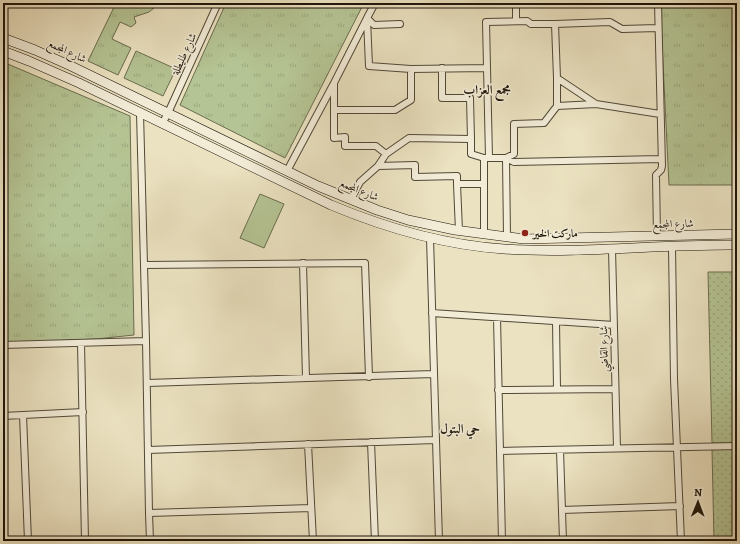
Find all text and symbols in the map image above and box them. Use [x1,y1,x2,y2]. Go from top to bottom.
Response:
street label: شارع طليطلة [167,30,202,79]
street label: شارع المجمع [44,36,89,68]
district label: مجمع العزاب [463,81,511,102]
street label: شارع المجمع [336,175,381,207]
street label: شارع المجمع [652,216,694,234]
place label: ماركت الخير [531,226,578,241]
marker: ماركت الخير [520,228,530,238]
street label: شارع القاضي [596,326,615,372]
district label: حي البتول [440,420,480,440]
north arrow [678,482,718,522]
text: N [694,485,702,500]

